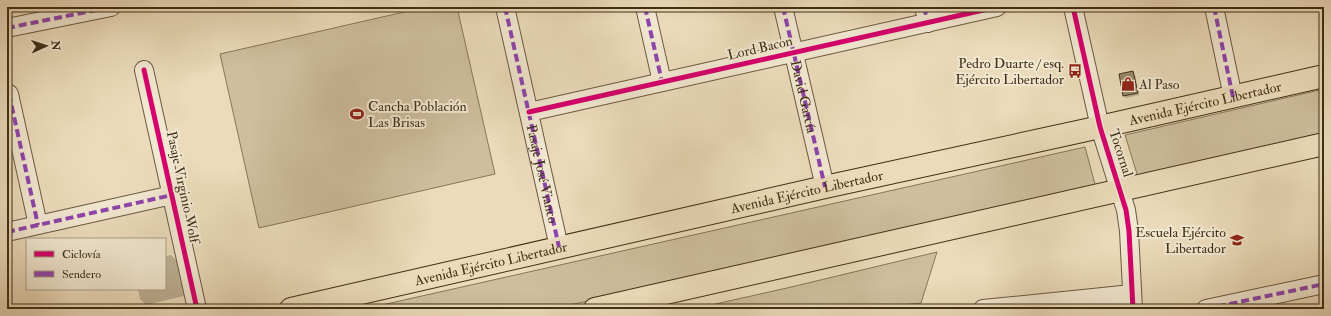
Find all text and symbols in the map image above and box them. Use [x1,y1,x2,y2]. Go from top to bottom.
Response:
north arrow [26,26,66,66]
street label: Lord Bacon [726,32,794,64]
text: N [49,39,62,52]
place label: Pedro Duarte / esq. Ejército Libertador [955,55,1065,88]
street label: David García [787,58,821,135]
bus stop icon: Pedro Duarte / esq. Ejército Libertador [1067,63,1083,79]
shop icon: Al Paso [1120,76,1136,92]
place label: Al Paso [1138,76,1180,93]
street label: Avenida Ejército Libertador [1126,77,1284,129]
place label: Cancha Población Las Brisas [368,98,467,131]
sports icon: Cancha Población Las Brisas [349,106,365,122]
street label: Pasaje José Vianco [523,123,562,225]
street label: Tocornal [1105,127,1137,180]
street label: Pasaje Virginio Wolf [163,130,204,247]
street label: Avenida Ejército Libertador [728,166,885,217]
place label: Escuela Ejército Libertador [1135,224,1227,257]
school or university icon: Escuela Ejército Libertador [1229,232,1245,248]
legend [26,238,166,290]
street label: Avenida Ejército Libertador [412,238,569,289]
text: Ciclovía [62,247,102,262]
text: Sendero [62,267,101,282]

